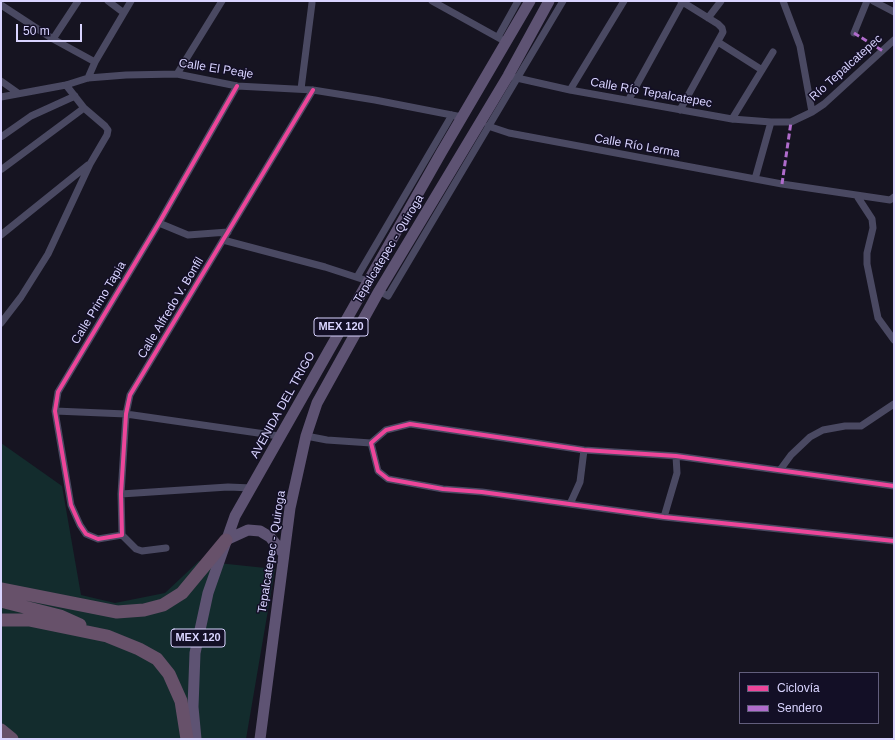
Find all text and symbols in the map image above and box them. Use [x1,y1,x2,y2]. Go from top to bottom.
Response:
scale bar [18,16,84,42]
text: 50 m [23,24,50,38]
street label: Río Tepalcatepec [807,32,885,104]
street label: Calle El Peaje [178,56,254,82]
street label: Calle Río Tepalcatepec [589,75,713,111]
street label: Calle Río Lerma [593,131,681,161]
street label: Tepalcatepec - Quiroga [351,192,427,306]
street label: Calle Alfredo V. Bonfil [135,255,207,361]
street label: Calle Primo Tapia [69,259,129,347]
road number: MEX 120 [314,318,368,336]
street label: AVENIDA DEL TRIGO [248,349,318,461]
street label: Tepalcatepec - Quiroga [255,490,289,614]
road number: MEX 120 [171,629,225,647]
legend [739,672,879,724]
text: Ciclovía [777,681,820,695]
text: Sendero [777,701,822,715]

